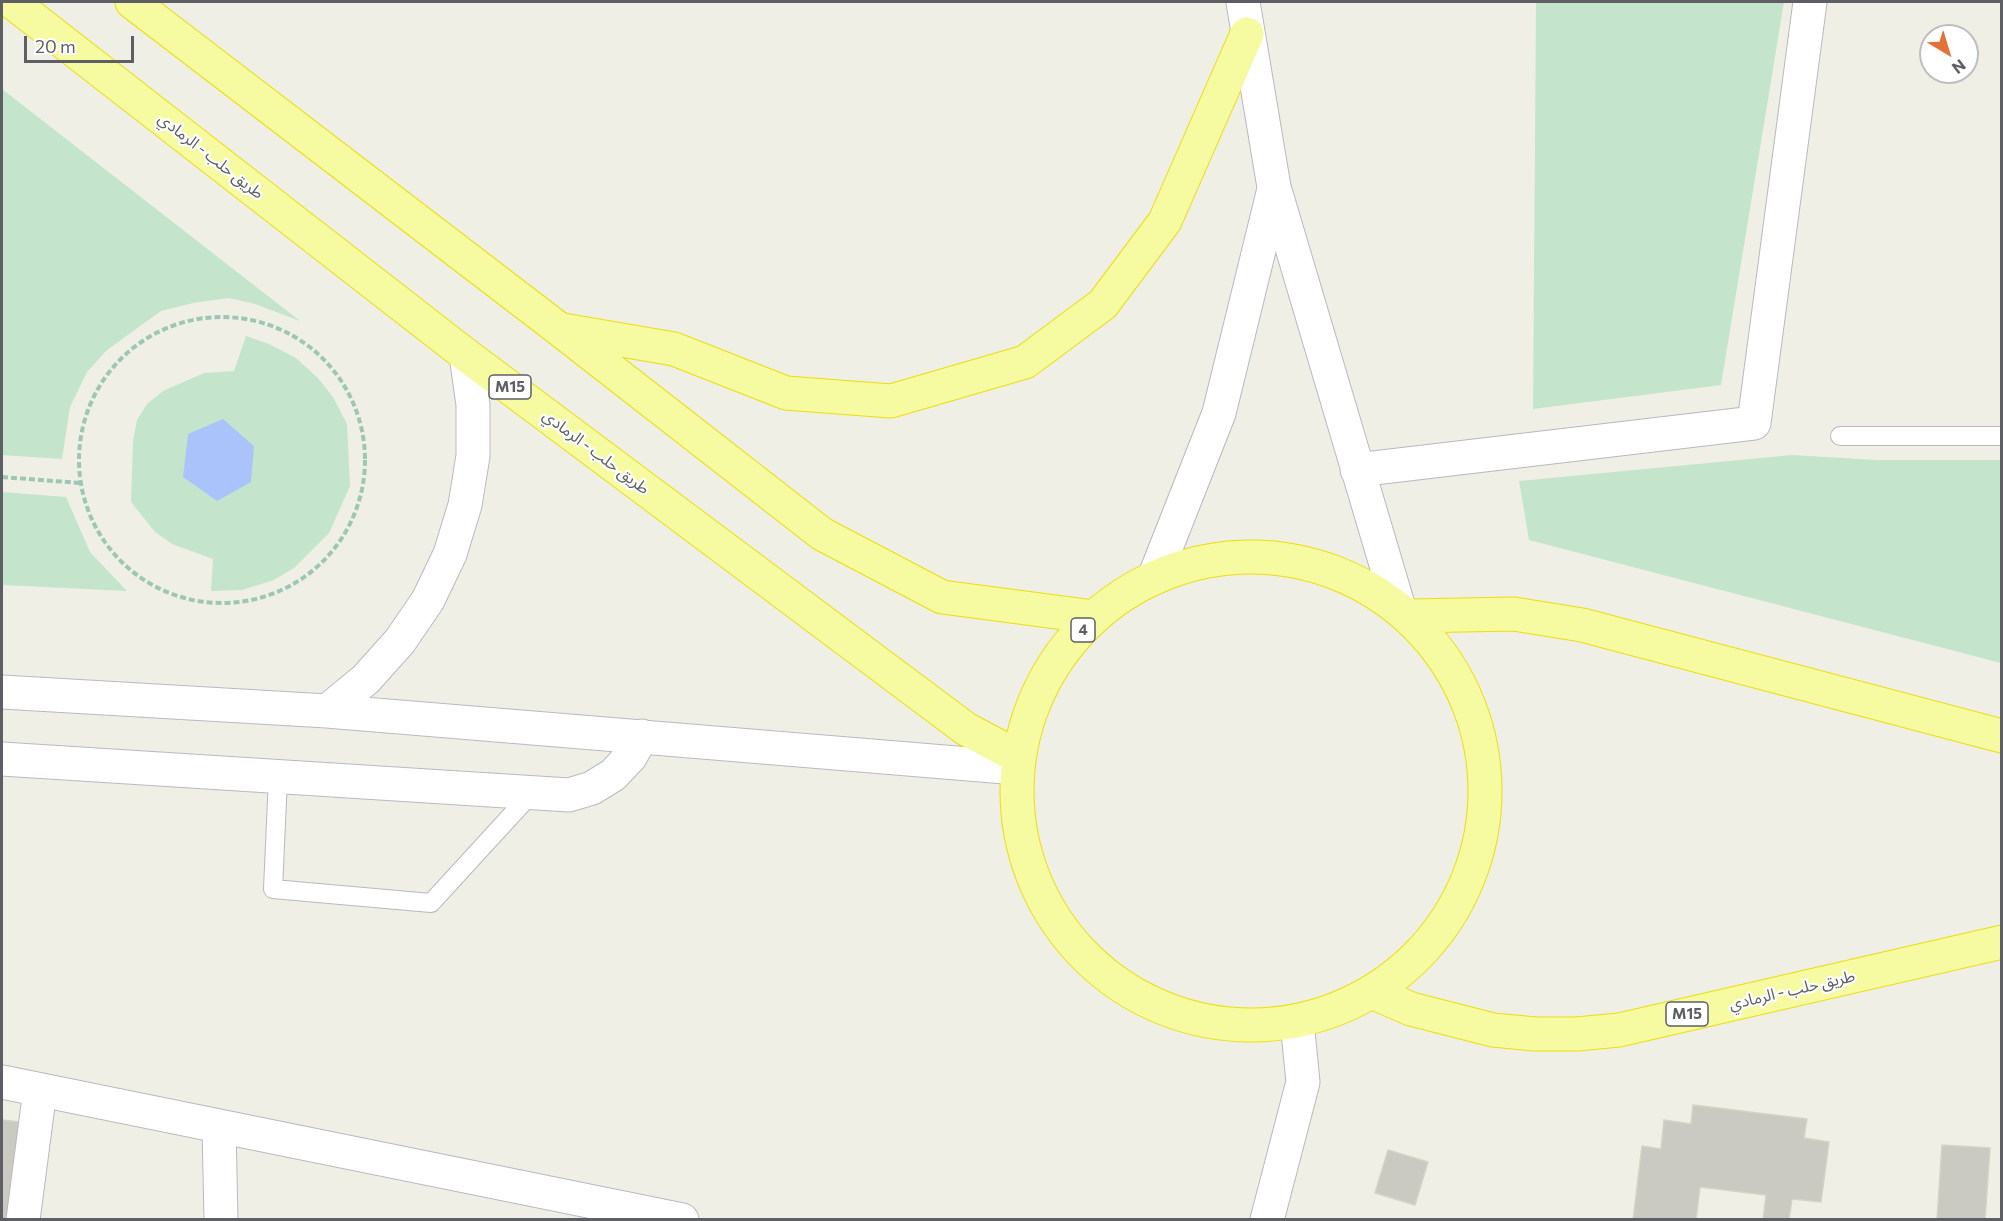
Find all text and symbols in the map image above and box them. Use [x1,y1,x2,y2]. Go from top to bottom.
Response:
scale bar [27,24,136,62]
north arrow [1919,24,1979,84]
text: 20 m [35,35,76,57]
text: N [1949,56,1970,78]
street label: طريق حلب - الرمادي [154,109,268,203]
road number: M15 [489,375,531,399]
street label: طريق حلب - الرمادي [539,406,653,498]
road number: 4 [1071,618,1095,642]
street label: طريق حلب - الرمادي [1727,966,1857,1014]
road number: M15 [1666,1002,1708,1026]

